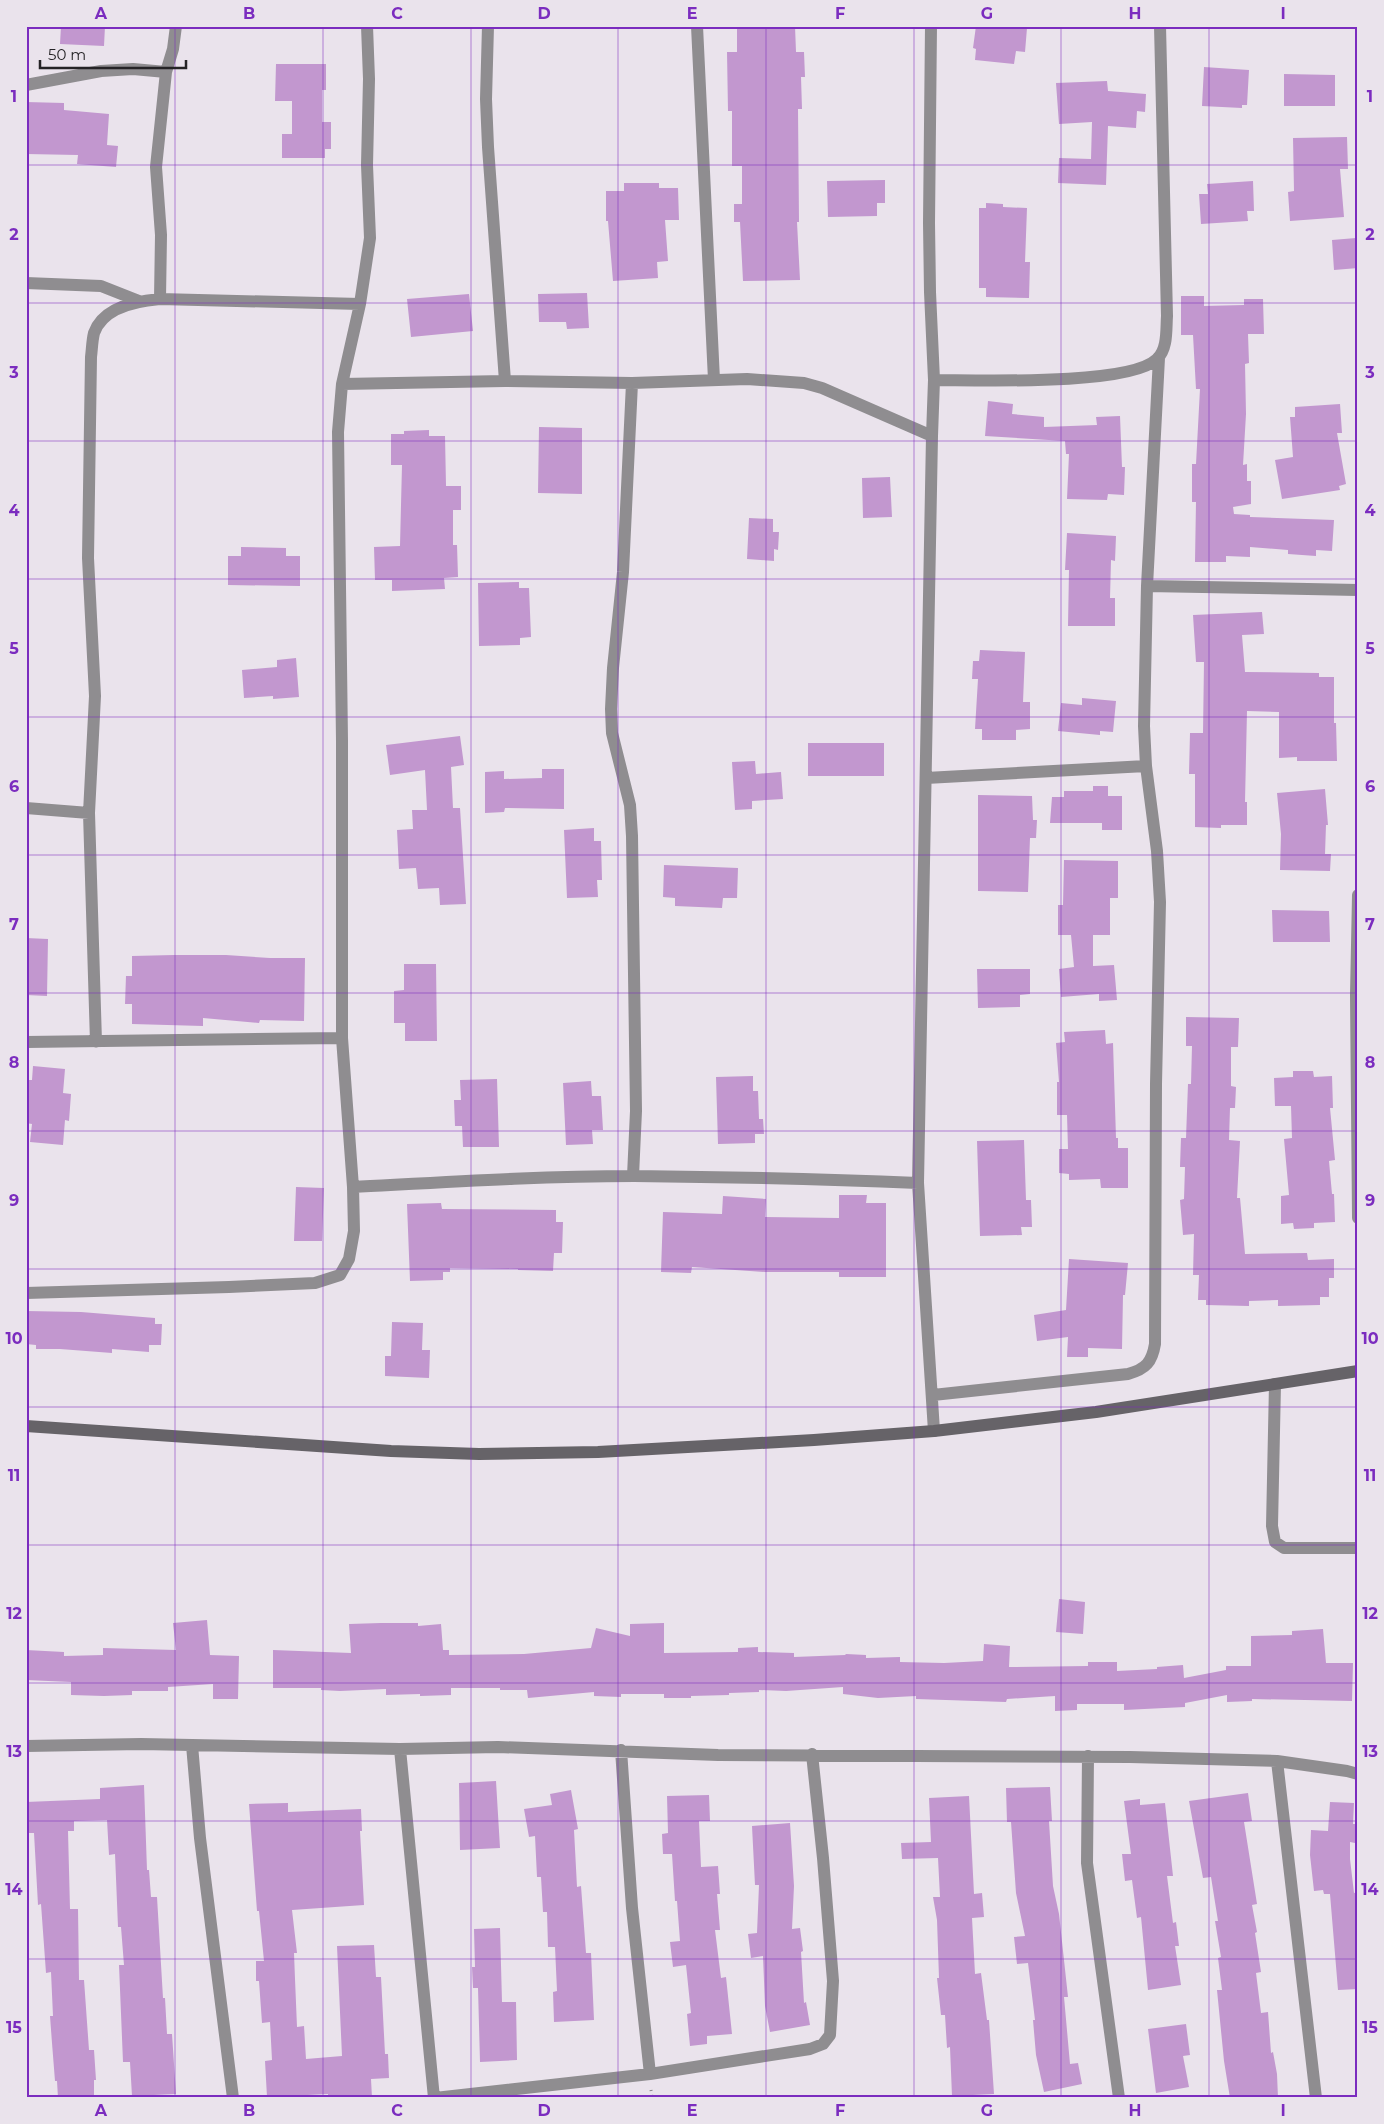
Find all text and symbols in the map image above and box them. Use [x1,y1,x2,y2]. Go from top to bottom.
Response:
text: A [94,4,108,23]
text: B [243,4,255,23]
text: C [391,4,403,23]
text: D [537,4,551,23]
text: E [687,4,697,23]
text: F [835,4,845,23]
text: G [981,4,993,23]
text: H [1129,4,1141,23]
text: I [1280,4,1286,23]
scale bar [40,38,186,70]
text: 50 m [48,45,86,64]
text: 1 [11,87,17,106]
text: 1 [1367,87,1373,106]
text: 2 [9,225,19,244]
text: 2 [1365,225,1375,244]
text: 3 [8,363,19,382]
text: 3 [1364,363,1375,382]
text: 4 [8,501,20,520]
text: 4 [1364,501,1376,520]
text: 5 [9,639,19,658]
text: 5 [1365,639,1375,658]
text: 6 [9,777,19,796]
text: 6 [1365,777,1375,796]
text: 7 [9,915,19,934]
text: 7 [1365,915,1375,934]
text: 8 [9,1053,19,1072]
text: 8 [1365,1053,1375,1072]
text: 9 [9,1191,19,1210]
text: 9 [1365,1191,1375,1210]
text: 10 [5,1329,23,1348]
text: 10 [1361,1329,1379,1348]
text: 11 [8,1466,20,1485]
text: 11 [1364,1466,1376,1485]
text: 12 [6,1604,22,1623]
text: 12 [1362,1604,1378,1623]
text: 13 [6,1742,22,1761]
text: 13 [1362,1742,1378,1761]
text: 14 [5,1880,23,1899]
text: 14 [1361,1880,1379,1899]
text: 15 [6,2018,22,2037]
text: 15 [1362,2018,1378,2037]
text: A [94,2101,108,2120]
text: B [243,2101,255,2120]
text: C [391,2101,403,2120]
text: D [537,2101,551,2120]
text: E [687,2101,697,2120]
text: F [835,2101,845,2120]
text: G [981,2101,993,2120]
text: H [1129,2101,1141,2120]
text: I [1280,2101,1286,2120]

